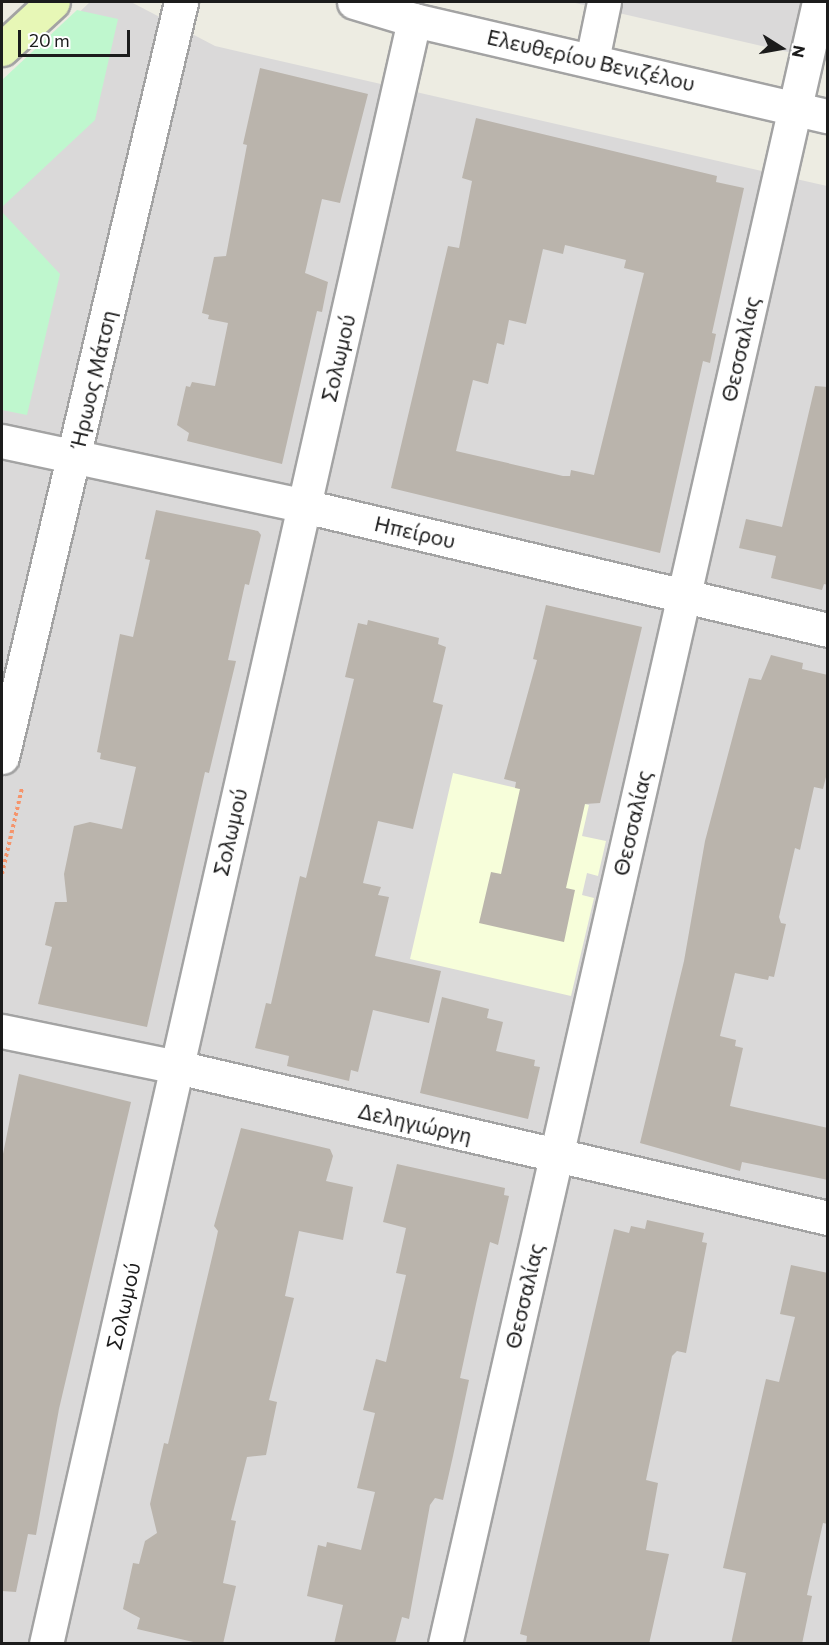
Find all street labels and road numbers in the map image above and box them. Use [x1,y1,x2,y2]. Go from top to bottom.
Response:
street label: Ελευθερίου Βενιζέλου [485,24,697,96]
street label: Θεσσαλίας [716,294,764,404]
street label: Ήρωος Μάτση [65,308,121,450]
street label: Σολωμού [316,312,360,404]
street label: Ηπείρου [372,510,458,554]
street label: Θεσσαλίας [608,768,656,878]
street label: Σολωμού [208,786,252,878]
street label: Δεληγιώργη [356,1098,474,1148]
street label: Θεσσαλίας [500,1241,548,1351]
street label: Σολωμού [101,1260,145,1352]

